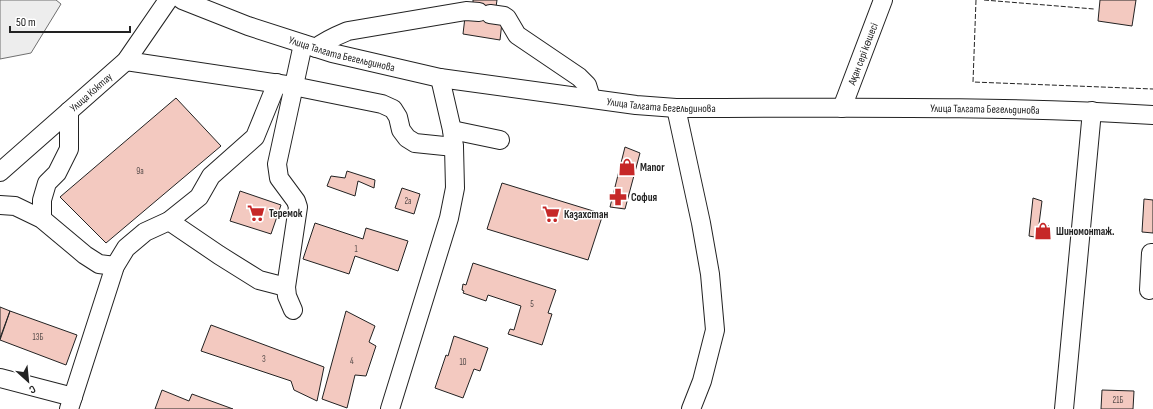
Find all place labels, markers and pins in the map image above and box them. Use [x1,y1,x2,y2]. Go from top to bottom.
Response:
shop icon: Manor [617,157,637,177]
place label: Manor [640,161,665,174]
pharmacy icon: София [608,187,628,207]
place label: София [631,191,658,204]
supermarket icon: Теремок [246,203,266,223]
supermarket icon: Казахстан [541,204,561,224]
place label: Теремок [269,207,303,220]
place label: Казахстан [564,208,608,221]
shop icon: Шиномонтаж. [1033,221,1053,241]
place label: Шиномонтаж. [1056,225,1115,238]

